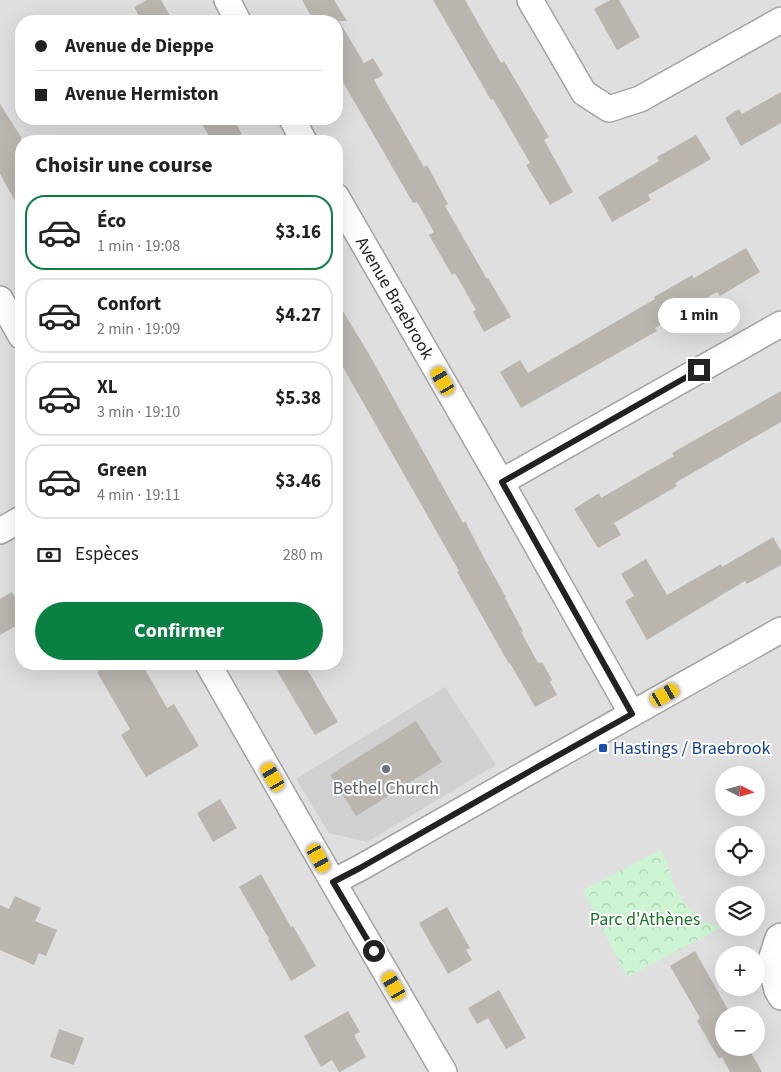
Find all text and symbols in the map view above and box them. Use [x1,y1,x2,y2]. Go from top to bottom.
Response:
text: Avenue de Dieppe [65,33,214,60]
text: Avenue Hermiston [65,81,219,108]
text: Choisir une course [35,149,213,181]
text: Éco [97,208,126,235]
icon: car [37,210,82,255]
text: $3.16 [275,219,321,246]
street label: Avenue Braebrook [349,232,440,364]
text: 1 min · 19:08 [97,235,180,257]
text: Confort [97,291,161,318]
icon: car [37,293,82,338]
callout: 1 min [658,298,740,332]
text: $4.27 [275,302,321,329]
text: 1 min [680,304,718,326]
text: 2 min · 19:09 [97,318,180,340]
route end [688,359,710,381]
car [429,364,456,398]
text: XL [97,374,118,401]
icon: car [37,376,82,421]
text: $5.38 [275,385,321,412]
text: 3 min · 19:10 [97,401,180,423]
text: Green [97,457,147,484]
icon: car [37,459,82,504]
text: $3.46 [275,468,321,495]
text: 4 min · 19:11 [97,484,180,506]
icon: cash [35,541,63,569]
text: Espèces [75,541,139,568]
text: 280 m [283,544,323,566]
button: Confirmer [35,602,323,660]
car [648,681,681,709]
place label: Hastings / Braebrook [613,736,770,761]
marker: Hastings / Braebrook [597,742,609,754]
car [259,760,286,794]
marker: Bethel Church [380,763,392,775]
north arrow [715,766,765,816]
map controls [715,766,765,1056]
place label: Bethel Church [333,776,439,801]
button: locate [715,826,765,876]
car [305,841,332,875]
button: layers [715,886,765,936]
park label: Parc d'Athènes [590,907,700,932]
route start [363,940,385,962]
button: + [715,946,765,996]
car [380,969,407,1003]
button: − [715,1006,765,1056]

